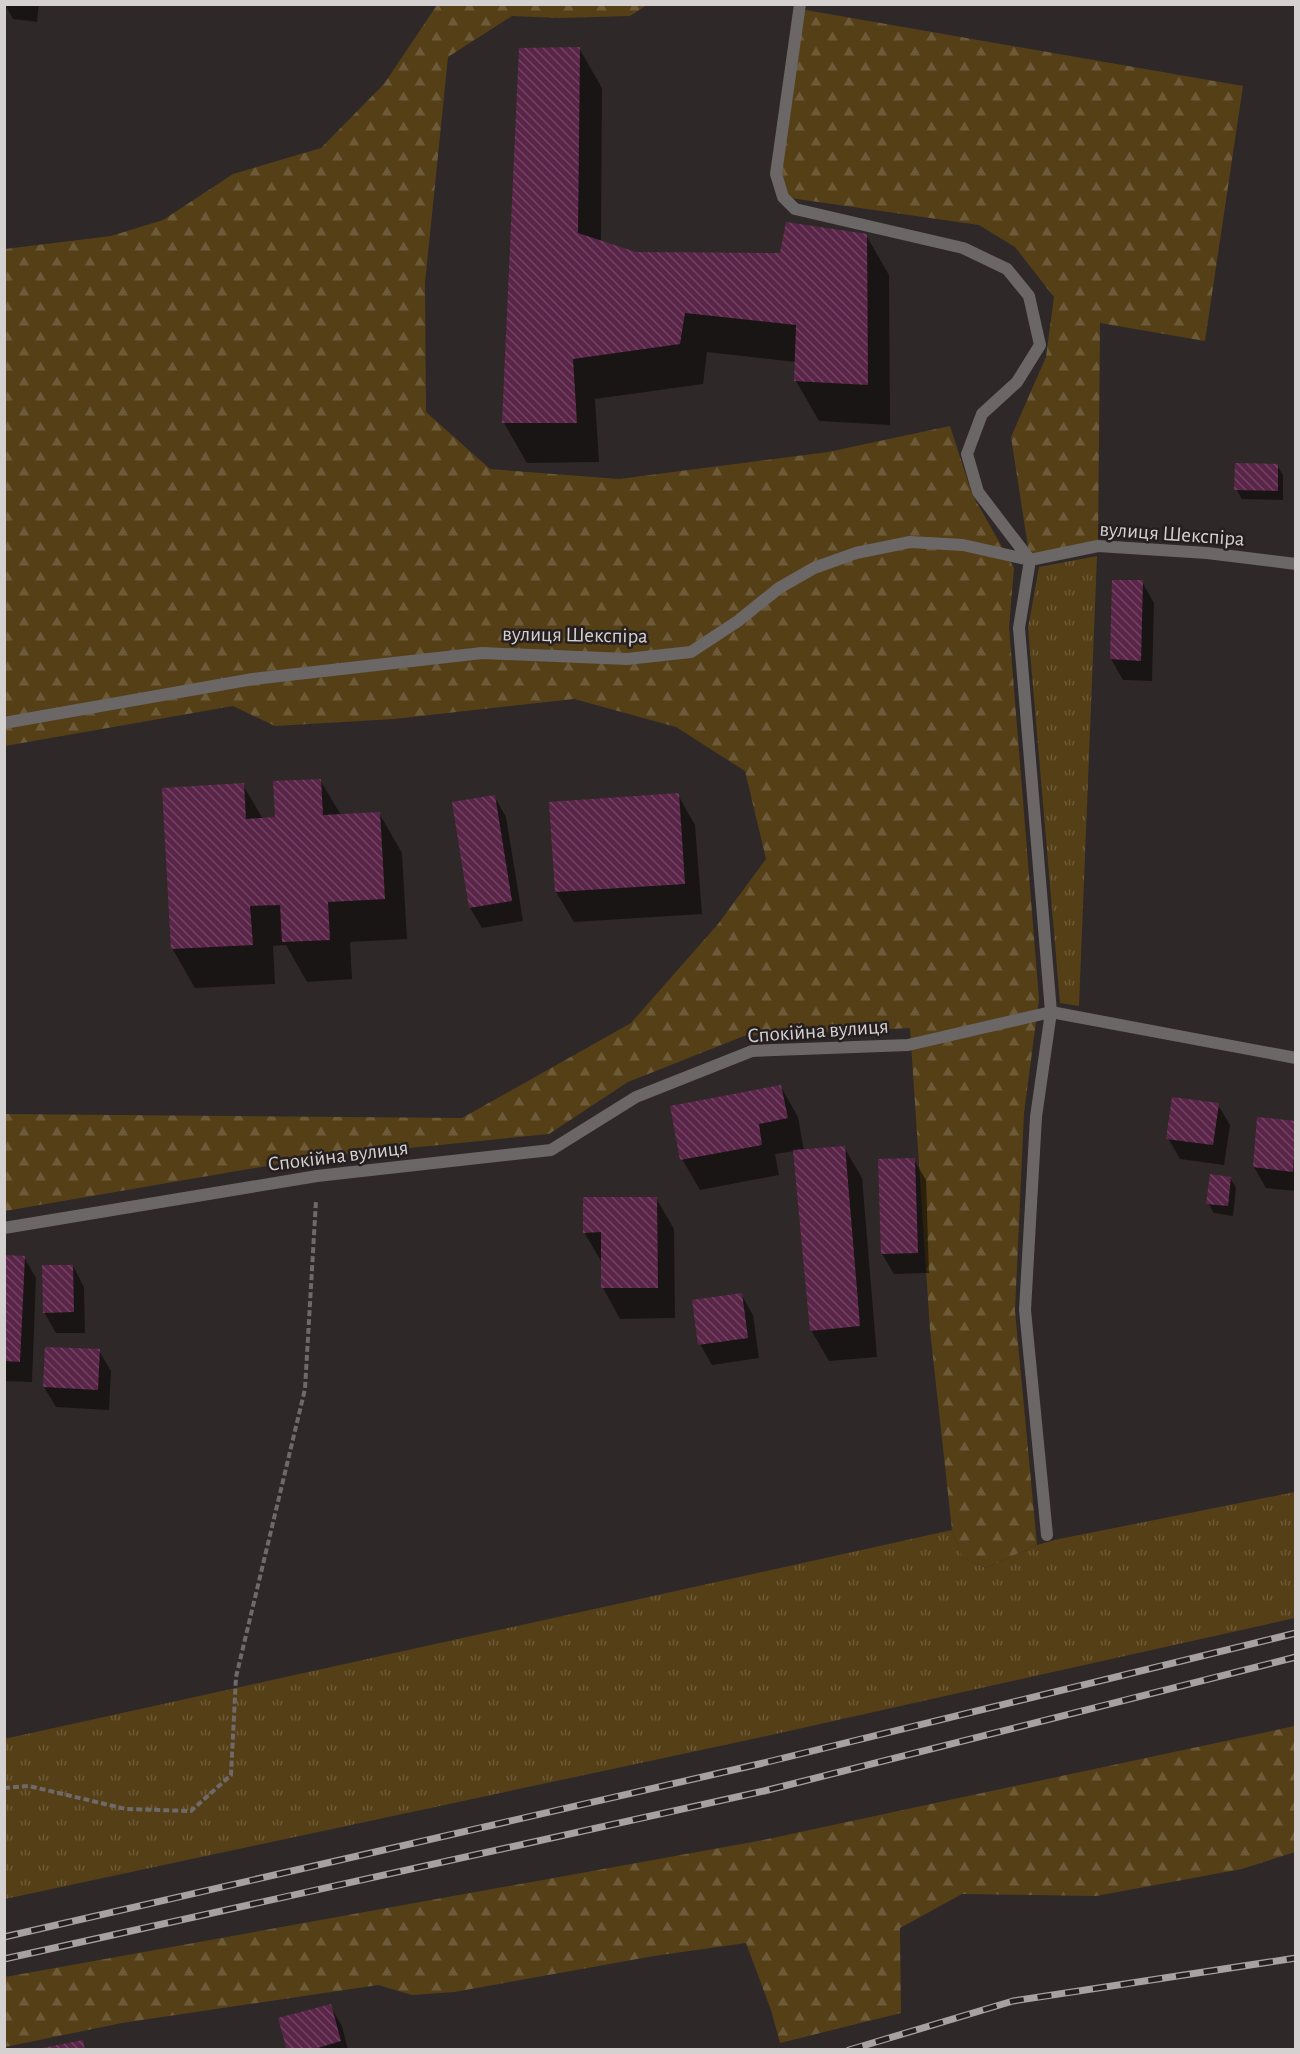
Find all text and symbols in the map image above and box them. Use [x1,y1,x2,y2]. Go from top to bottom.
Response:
street label: вулиця Шекспіра [1099,518,1246,550]
street label: вулиця Шекспіра [502,623,648,647]
street label: Спокійна вулиця [747,1016,889,1046]
street label: Спокійна вулиця [266,1137,410,1175]

